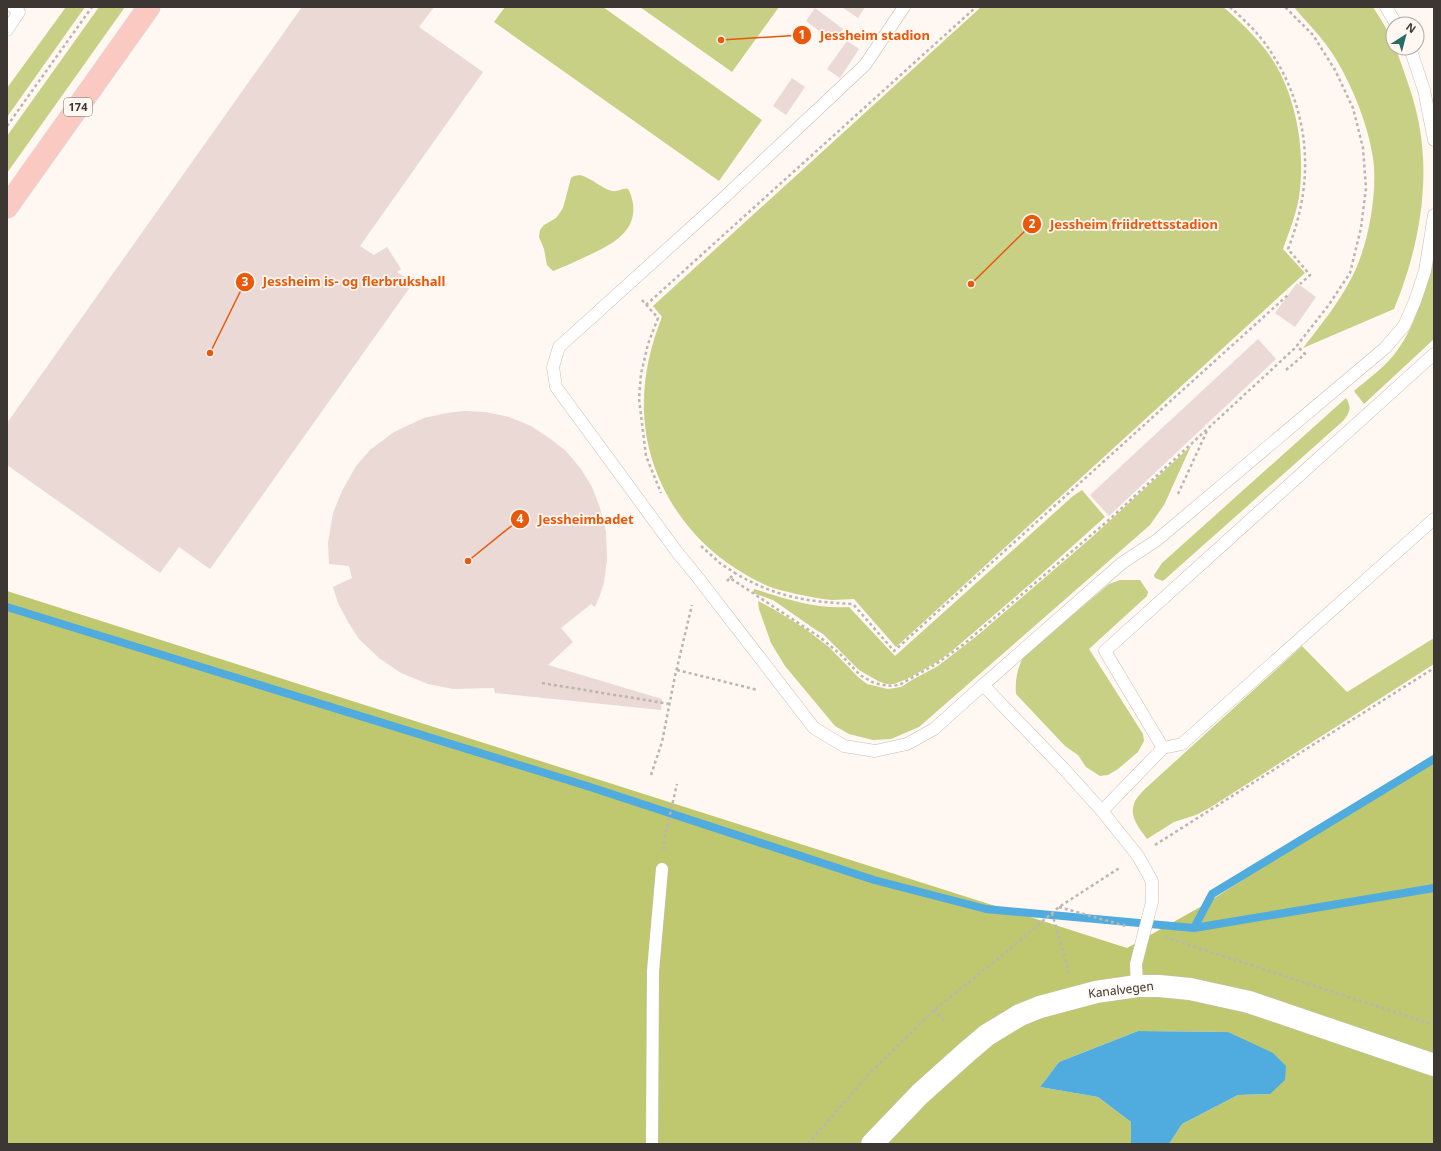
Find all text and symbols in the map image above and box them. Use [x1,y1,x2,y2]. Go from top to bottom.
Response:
north arrow [1385,16,1425,56]
text: N [1403,19,1419,36]
callout: Jessheim stadion [792,23,938,48]
text: 1 [799,26,805,43]
text: Jessheim stadion [819,26,930,44]
road number: 174 [64,98,92,116]
callout: Jessheim friidrettsstadion [1022,212,1226,237]
text: 2 [1029,215,1036,232]
text: Jessheim friidrettsstadion [1049,215,1218,233]
callout: Jessheim is- og flerbrukshall [235,269,454,294]
text: Jessheim is- og flerbrukshall [262,272,445,290]
text: 3 [242,273,249,290]
callout: Jessheimbadet [510,507,642,532]
text: 4 [517,510,524,527]
text: Jessheimbadet [537,510,634,528]
street label: Kanalvegen [1087,977,1155,1002]

